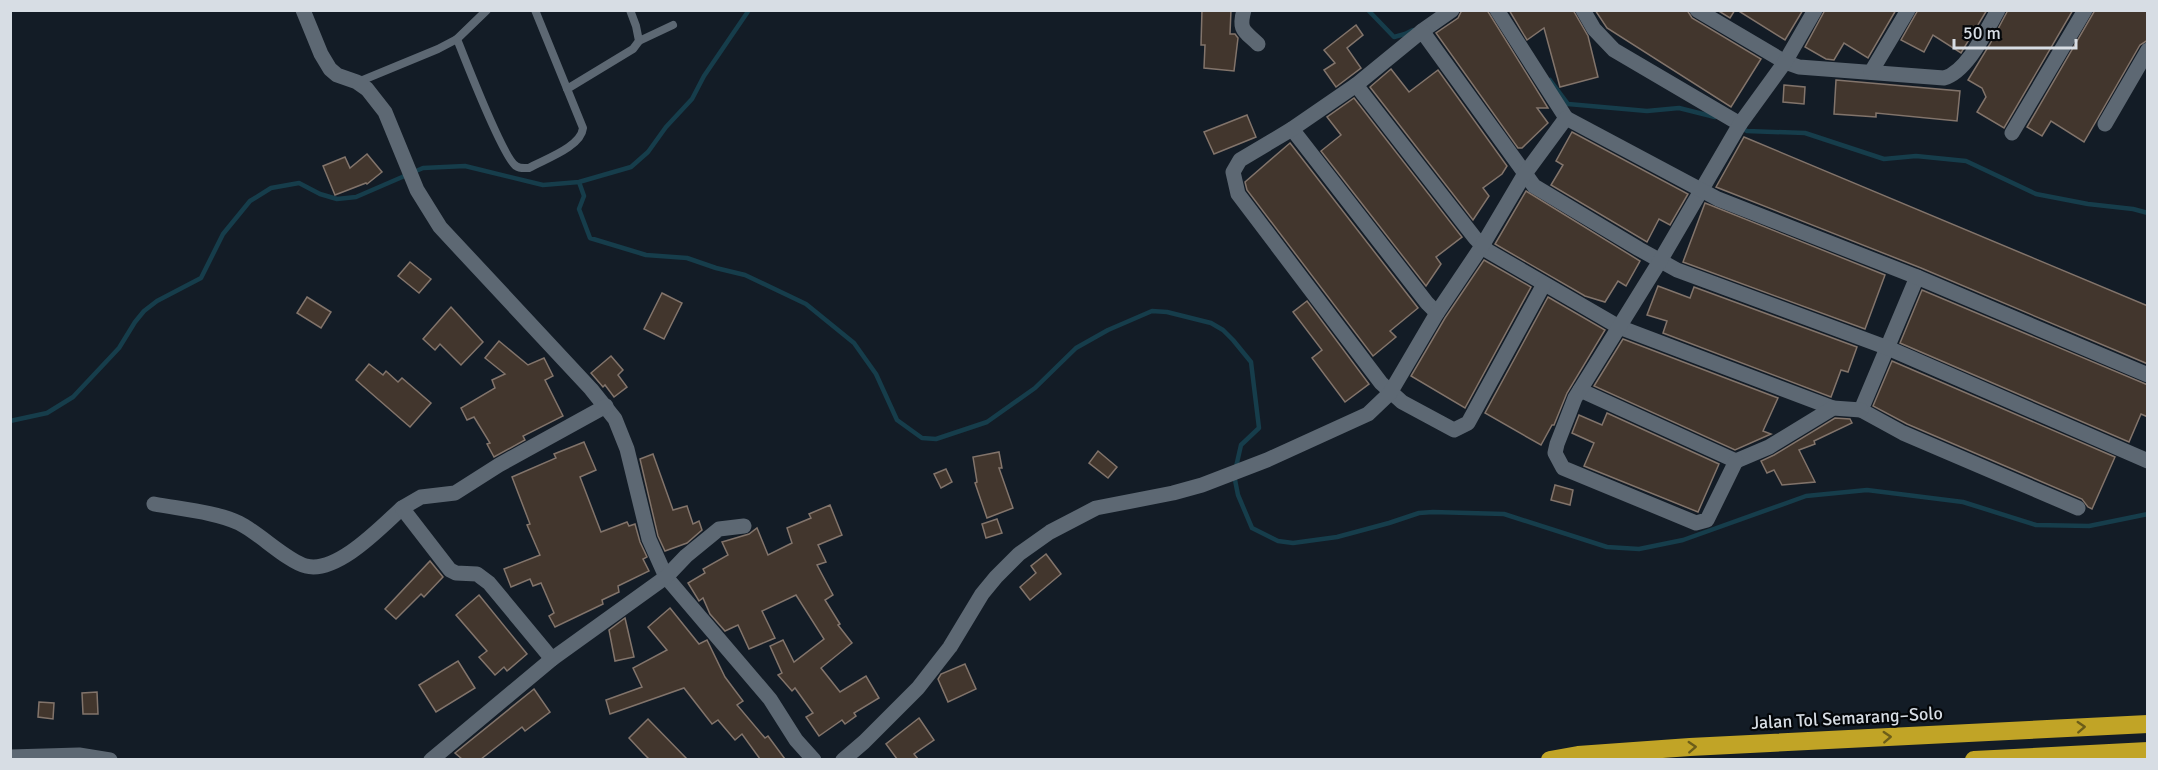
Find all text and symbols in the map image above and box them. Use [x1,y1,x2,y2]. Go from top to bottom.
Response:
scale bar [1954,12,2076,50]
text: 50 m [1963,22,2001,44]
street label: Jalan Tol Semarang–Solo [1751,702,1943,734]
one-way arrow [2077,721,2086,734]
one-way arrow [1882,730,1891,743]
one-way arrow [1687,741,1696,754]

